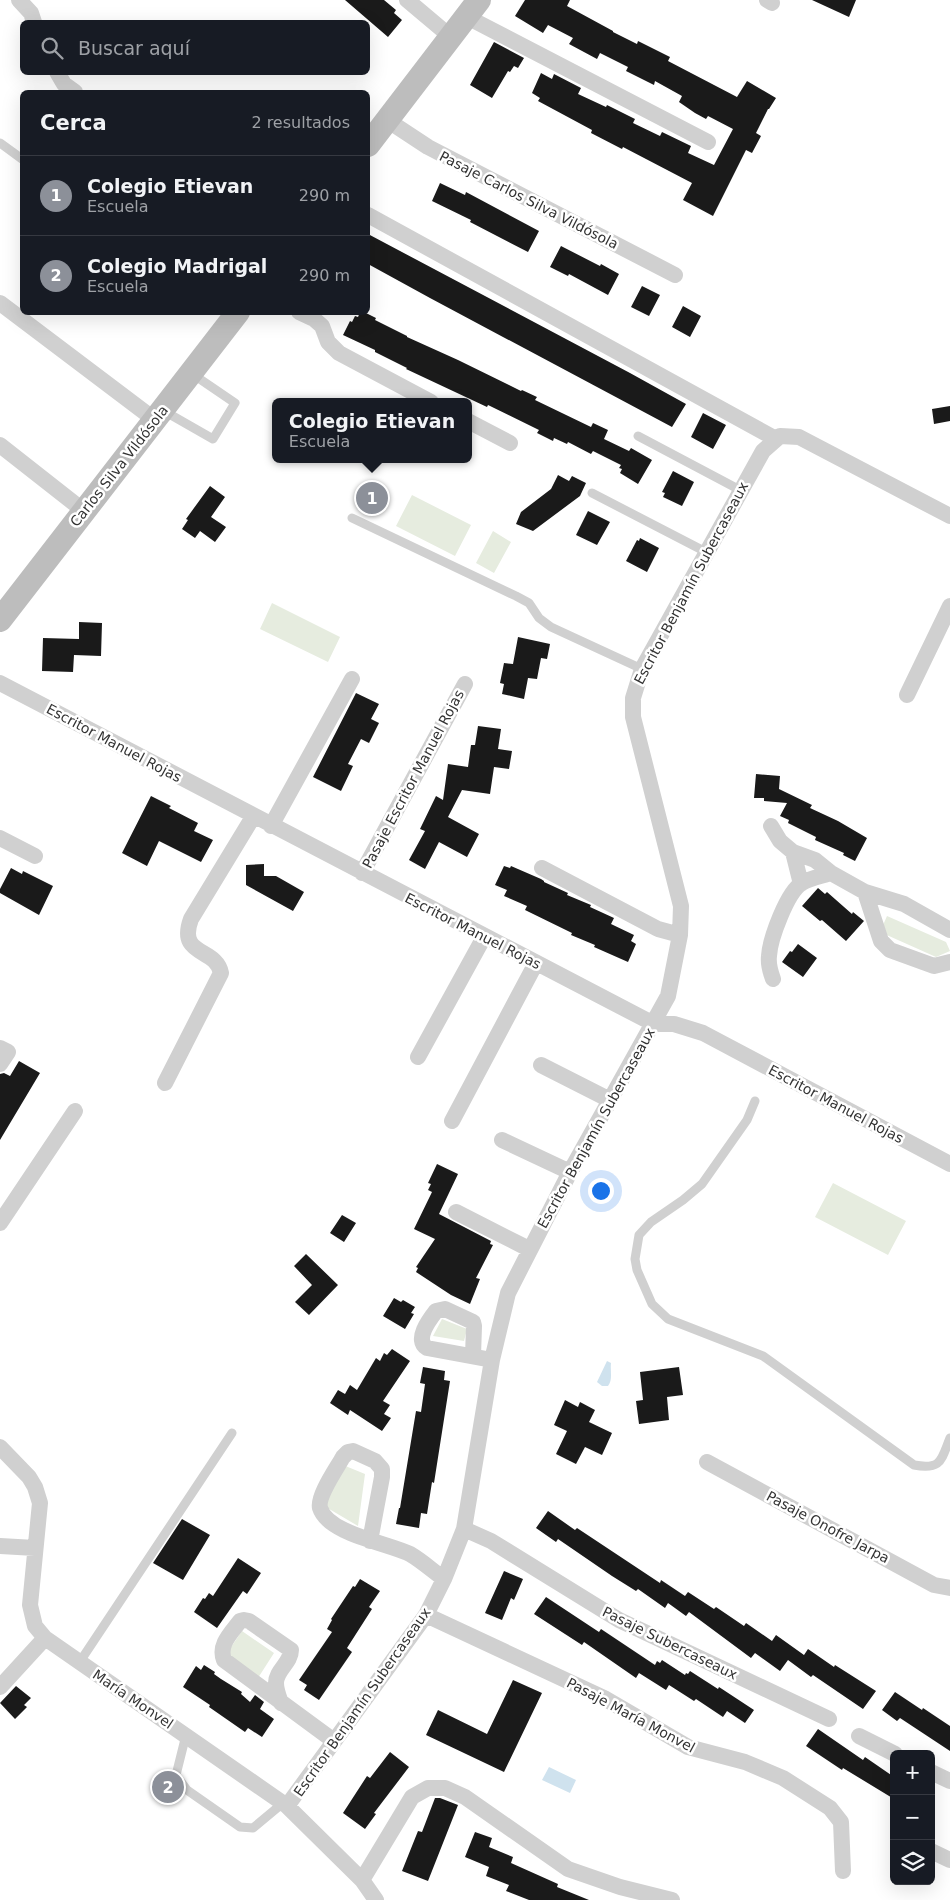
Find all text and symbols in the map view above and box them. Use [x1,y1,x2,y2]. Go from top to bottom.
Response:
search box [20,20,370,75]
icon: search [38,34,66,62]
text: Buscar aquí [78,37,190,59]
text: Cerca [40,111,107,135]
text: 2 resultados [251,113,350,132]
street label: Pasaje Carlos Silva Vildósola [437,148,621,252]
text: Colegio Etievan [87,175,253,197]
text: 1 [50,186,62,205]
text: 290 m [299,186,350,205]
text: Escuela [87,197,148,216]
text: Colegio Madrigal [87,255,267,277]
text: 2 [50,266,62,285]
text: 290 m [299,266,350,285]
text: Escuela [87,277,148,296]
popup [272,398,472,463]
street label: Carlos Silva Vildósola [67,402,171,530]
text: Colegio Etievan [289,410,455,432]
text: Escuela [289,432,350,451]
pin: 1 [356,479,388,517]
street label: Escritor Benjamín Subercaseaux [631,479,751,687]
street label: Pasaje Escritor Manuel Rojas [359,687,467,871]
street label: Escritor Manuel Rojas [44,701,184,785]
street label: Escritor Manuel Rojas [402,890,544,972]
street label: Escritor Benjamín Subercaseaux [534,1025,658,1231]
street label: Escritor Manuel Rojas [766,1062,906,1146]
your location [588,1178,614,1204]
street label: Pasaje Onofre Jarpa [764,1488,892,1566]
street label: Pasaje Subercaseaux [600,1603,740,1683]
street label: Escritor Benjamín Subercaseaux [290,1605,434,1799]
street label: María Monvel [90,1666,176,1732]
street label: Pasaje María Monvel [564,1674,698,1756]
map controls [890,1750,935,1885]
button: + [890,1750,935,1795]
pin: 2 [152,1768,184,1806]
button: − [890,1795,935,1840]
button: layers [890,1840,935,1885]

